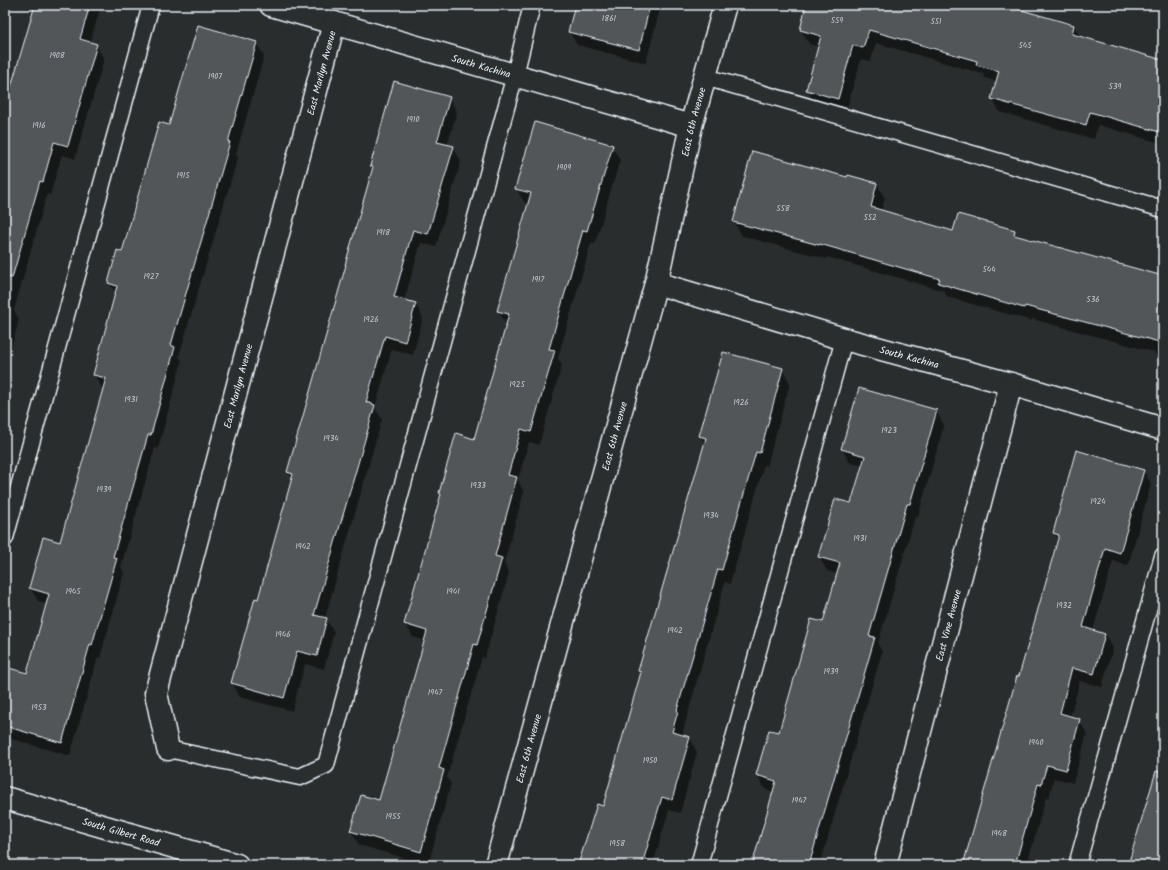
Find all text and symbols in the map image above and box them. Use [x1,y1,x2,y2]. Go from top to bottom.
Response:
house number: 1861 [602,12,617,25]
house number: 559 [831,14,843,27]
house number: 551 [930,15,942,28]
street label: East Marilyn Avenue [303,28,341,117]
house number: 545 [1019,39,1032,52]
house number: 1908 [49,49,65,62]
street label: South Kachina [450,50,513,83]
house number: 1907 [208,70,222,83]
house number: 539 [1109,80,1121,93]
street label: East 6th Avenue [677,85,711,158]
house number: 1910 [407,113,419,126]
house number: 1916 [32,119,46,132]
house number: 1909 [557,161,571,174]
house number: 1915 [176,169,190,182]
house number: 558 [776,202,790,215]
house number: 552 [863,211,877,224]
house number: 1918 [376,226,390,239]
house number: 544 [982,263,996,276]
house number: 1927 [144,270,159,283]
house number: 1917 [532,273,545,286]
house number: 536 [1086,293,1100,306]
house number: 1926 [363,313,379,326]
street label: East Marilyn Avenue [220,342,258,430]
street label: South Kachina [878,342,941,373]
house number: 1925 [509,378,525,391]
house number: 1931 [124,393,138,406]
house number: 1926 [733,396,749,409]
street label: East 6th Avenue [598,399,632,473]
house number: 1923 [881,424,897,437]
house number: 1934 [323,432,339,445]
house number: 1933 [470,479,486,492]
house number: 1939 [97,483,112,496]
house number: 1924 [1090,495,1106,508]
house number: 1934 [703,509,719,522]
house number: 1931 [853,532,867,545]
house number: 1942 [295,540,311,553]
house number: 1945 [65,585,81,598]
house number: 1941 [446,585,460,598]
street label: East Vine Avenue [932,587,966,663]
house number: 1932 [1056,599,1072,612]
house number: 1942 [667,624,683,637]
house number: 1946 [275,628,291,641]
house number: 1939 [824,665,839,678]
house number: 1947 [428,686,443,699]
house number: 1953 [31,701,47,714]
street label: East 6th Avenue [512,712,546,785]
house number: 1940 [1029,736,1043,749]
house number: 1950 [643,754,657,767]
house number: 1947 [792,794,807,807]
house number: 1955 [385,810,401,823]
street label: South Gilbert Road [80,814,163,852]
house number: 1948 [991,827,1007,840]
house number: 1958 [609,837,625,850]

